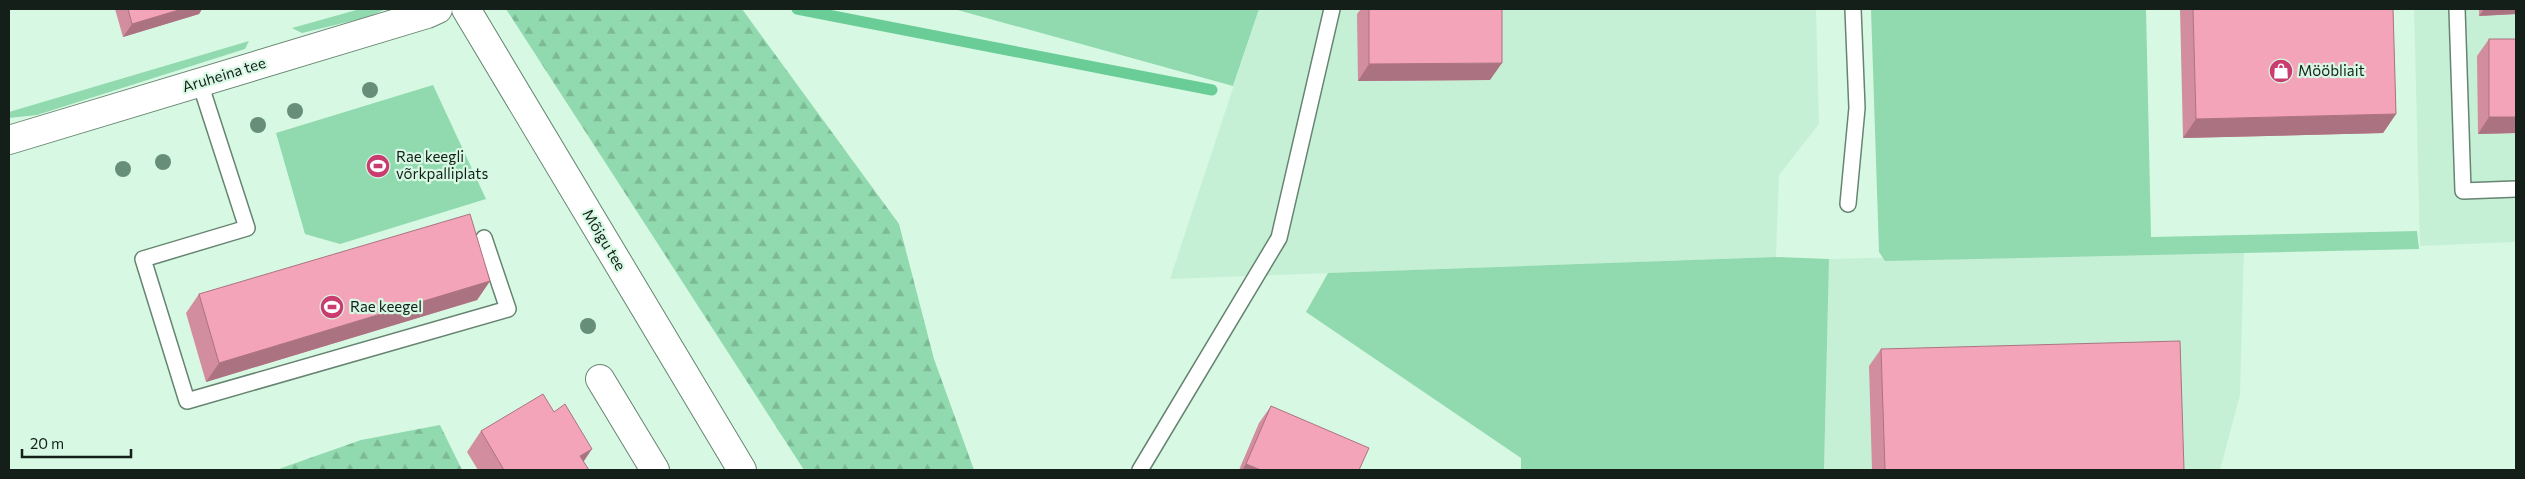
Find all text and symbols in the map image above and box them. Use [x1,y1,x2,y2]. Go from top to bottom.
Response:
street label: Aruheina tee [180,53,268,95]
shop icon: Mööbliait [2268,58,2294,84]
place label: Mööbliait [2298,61,2365,79]
place label: Rae keegli võrkpalliplats [396,147,488,182]
sports icon: Rae keegli võrkpalliplats [365,153,391,179]
street label: Mõigu tee [580,206,630,274]
sports icon: Rae keegel [319,294,345,320]
place label: Rae keegel [350,297,422,315]
scale bar [22,426,131,458]
text: 20 m [30,434,64,452]

